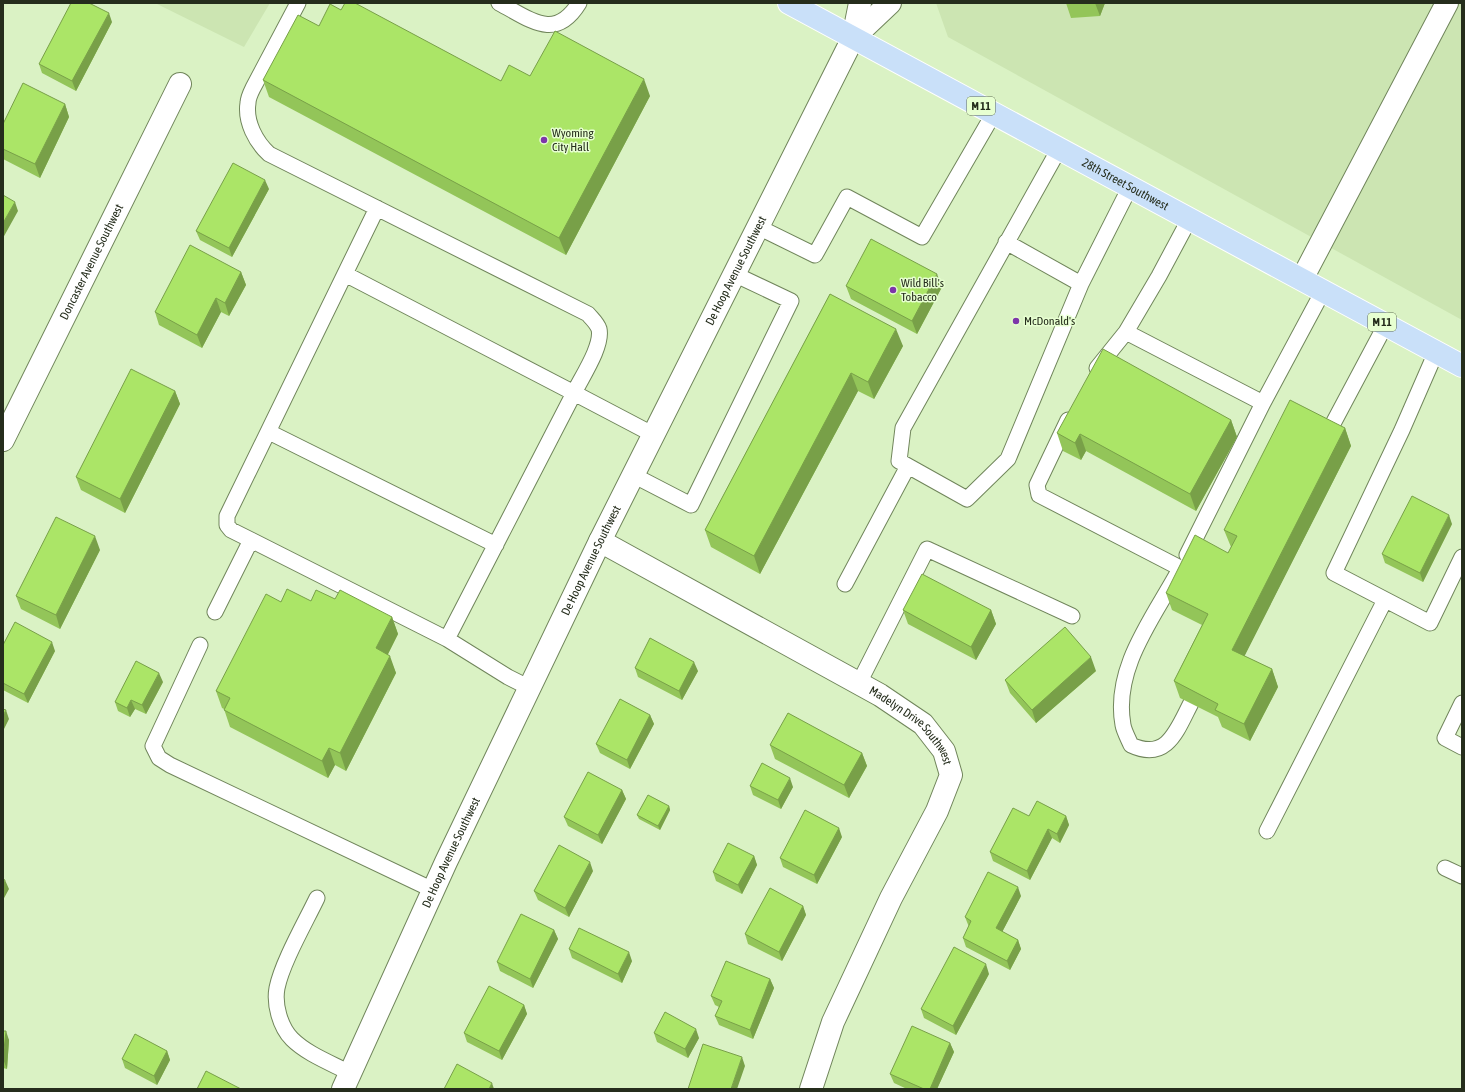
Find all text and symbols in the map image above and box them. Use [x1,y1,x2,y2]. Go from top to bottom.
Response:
road number: M 11 [967,97,995,115]
place label: Wyoming City Hall [552,126,594,154]
marker: Wyoming City Hall [539,135,549,145]
street label: 28th Street Southwest [1080,155,1171,214]
street label: Doncaster Avenue Southwest [57,201,126,322]
street label: De Hoop Avenue Southwest [703,213,770,327]
place label: Wild Bill's Tobacco [901,276,944,304]
marker: Wild Bill's Tobacco [888,285,898,295]
road number: M 11 [1368,313,1396,331]
place label: McDonald's [1024,314,1075,328]
marker: McDonald's [1011,316,1021,326]
street label: De Hoop Avenue Southwest [558,503,624,618]
street label: Madelyn Drive Southwest [867,683,955,767]
street label: De Hoop Avenue Southwest [419,795,483,910]

